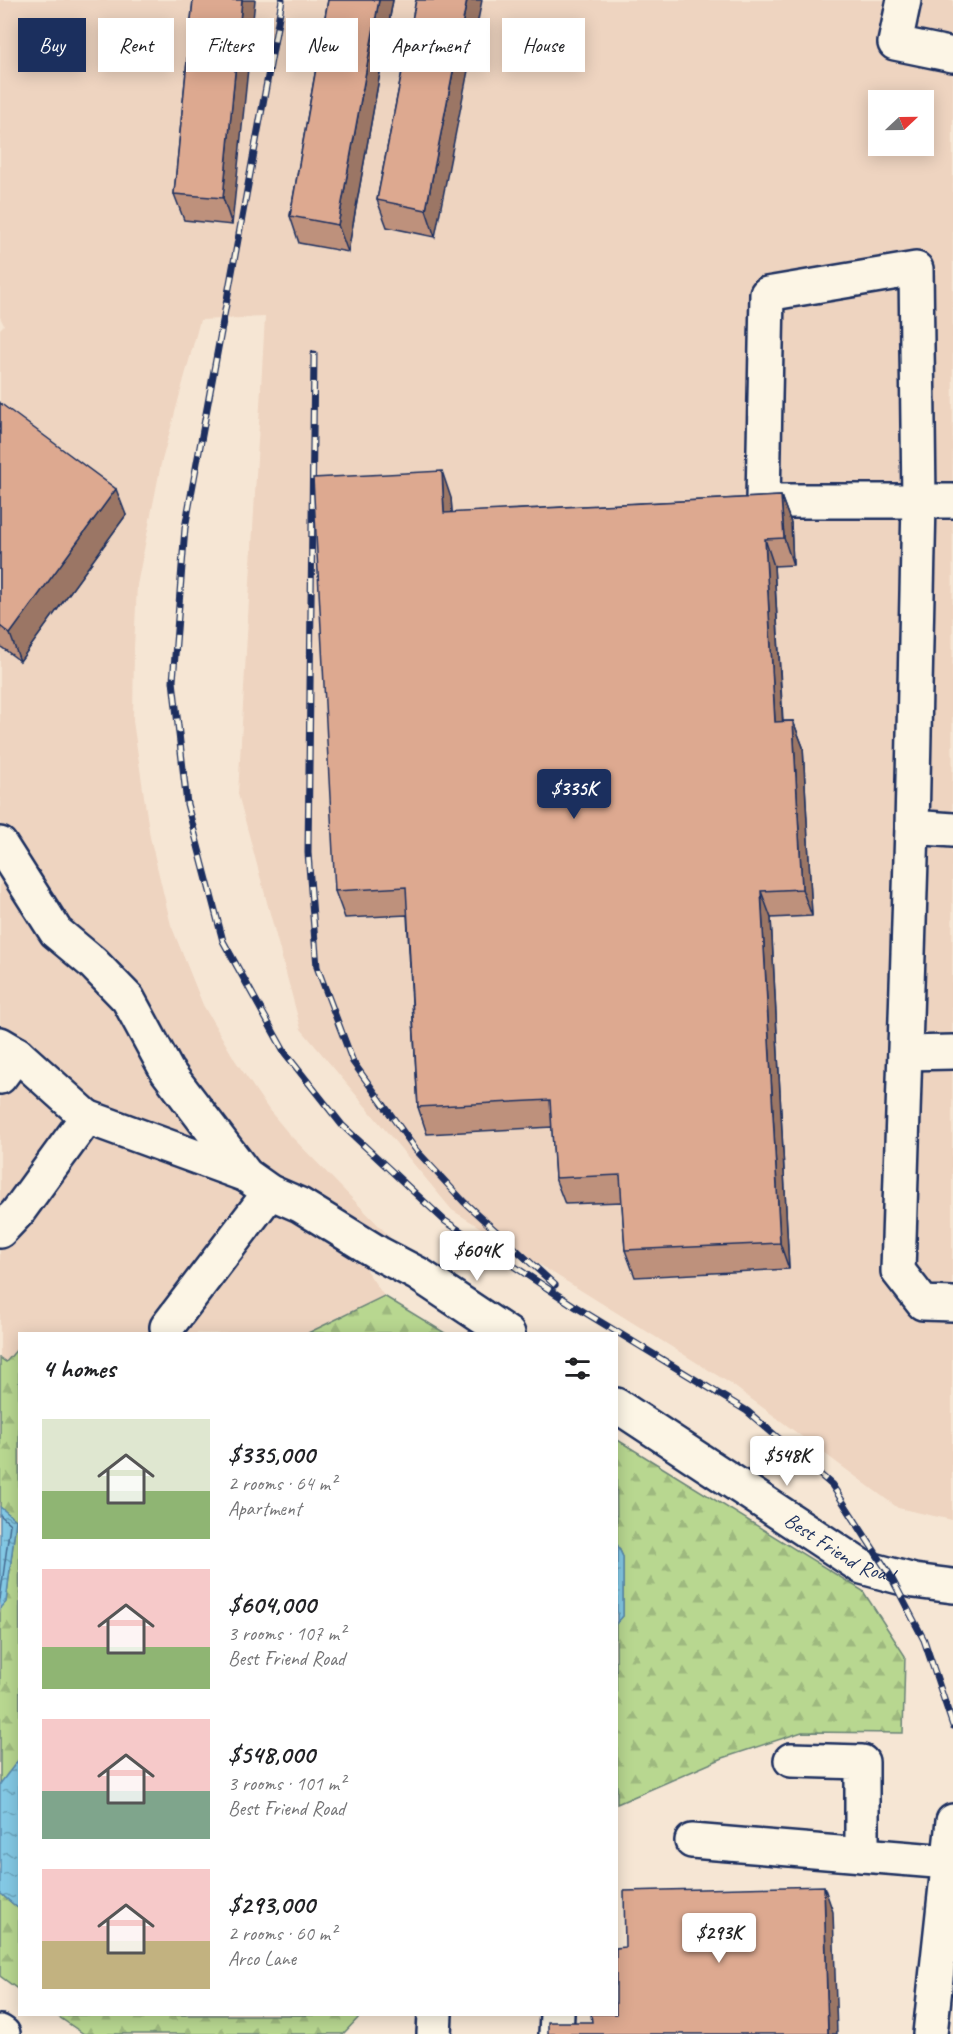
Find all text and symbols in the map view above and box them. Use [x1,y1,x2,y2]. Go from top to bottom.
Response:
chip: Buy [18,18,86,72]
chip: Rent [98,18,174,72]
chip: Filters [186,18,274,72]
chip: New [286,18,358,72]
chip: Apartment [370,18,490,72]
chip: House [502,18,585,72]
north arrow [868,90,934,156]
map controls [868,90,934,156]
pin: $335K [532,769,616,820]
text: $335K [551,776,597,801]
pin: $604K [435,1231,519,1282]
text: $604K [454,1238,500,1263]
text: 4 homes [42,1352,115,1385]
icon: filters [561,1352,594,1385]
pin: $548K [745,1436,829,1487]
text: $335,000 [228,1438,315,1471]
icon: home [90,1443,162,1515]
text: $548K [764,1443,810,1468]
text: 2 rooms · 64 m² [228,1471,336,1496]
text: Apartment [228,1496,301,1521]
street label: Best Friend Road [780,1507,900,1589]
text: $604,000 [228,1588,316,1621]
icon: home [90,1593,162,1665]
text: 3 rooms · 107 m² [228,1621,345,1646]
text: Best Friend Road [228,1646,345,1671]
text: $548,000 [228,1738,315,1771]
icon: home [90,1743,162,1815]
text: 3 rooms · 101 m² [228,1771,345,1796]
text: Best Friend Road [228,1796,345,1821]
text: $293,000 [228,1888,315,1921]
icon: home [90,1893,162,1965]
pin: $293K [677,1913,761,1964]
text: $293K [696,1920,742,1945]
text: 2 rooms · 60 m² [228,1921,336,1946]
text: Arco Lane [228,1946,296,1971]

